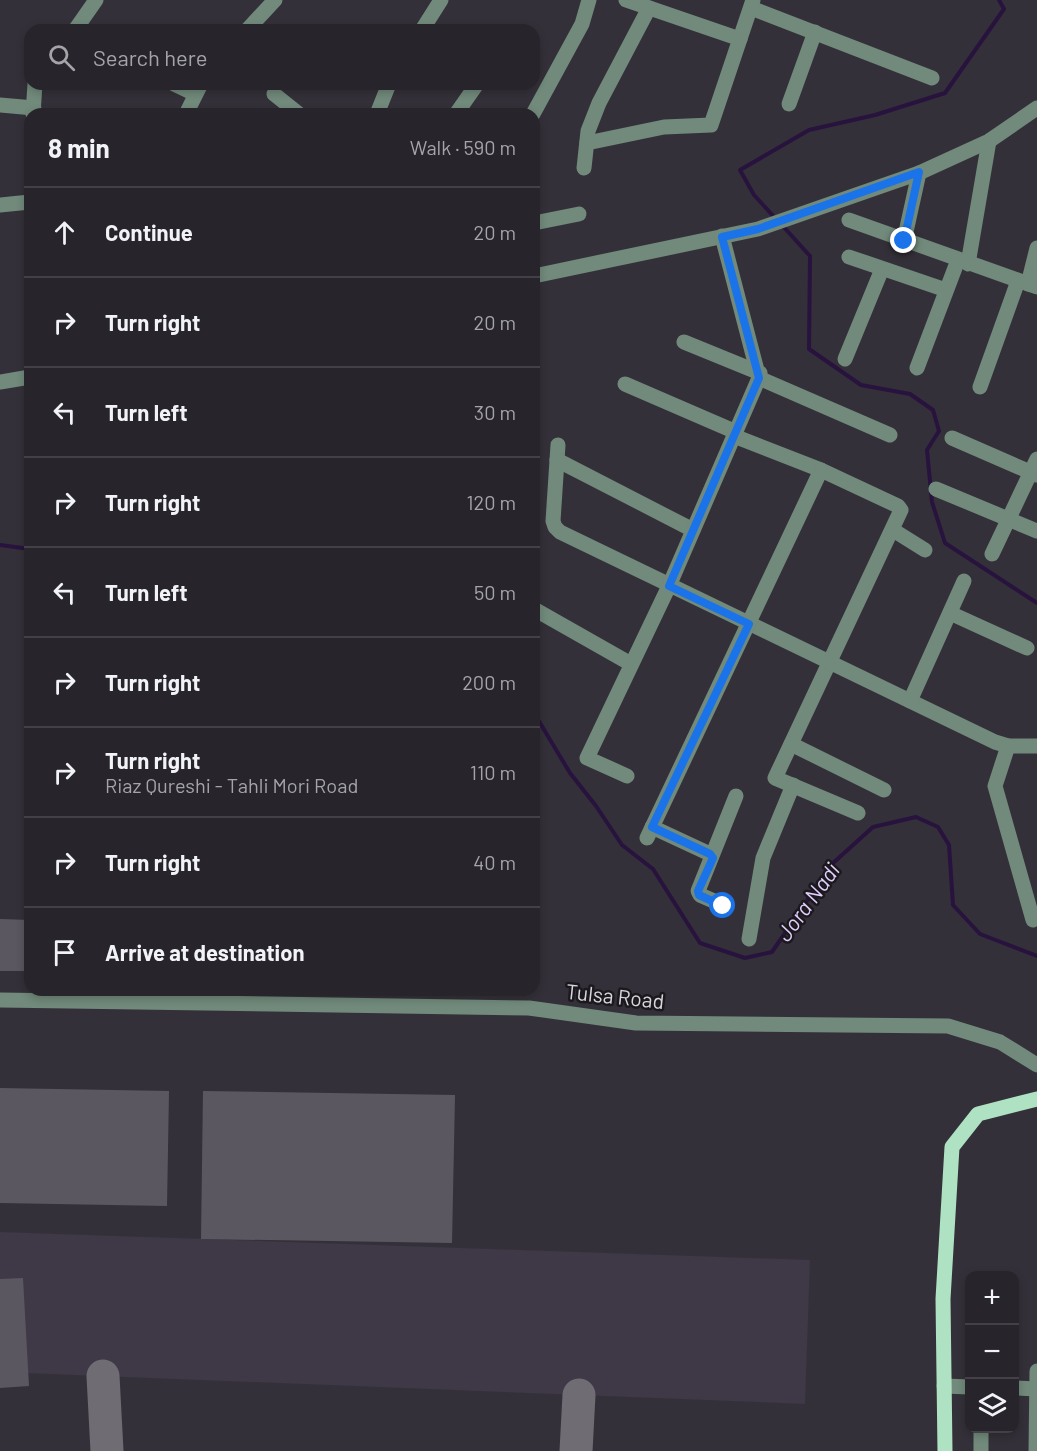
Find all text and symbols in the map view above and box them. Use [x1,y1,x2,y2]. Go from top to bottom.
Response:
search box [24,24,540,90]
icon: search [45,41,78,74]
text: Search here [93,44,207,70]
text: 8 min [48,132,110,163]
text: Walk · 590 m [410,135,516,159]
icon: ahead [48,216,81,249]
text: Continue [105,219,193,245]
text: 20 m [473,220,516,244]
route end [890,227,916,253]
icon: right [48,306,81,339]
text: Turn right [105,309,200,335]
text: 20 m [473,310,516,334]
icon: left [48,396,81,429]
text: Turn left [105,399,188,425]
text: 30 m [474,400,516,424]
icon: right [48,486,81,519]
text: Turn right [105,489,200,515]
text: 120 m [466,490,516,514]
icon: left [48,576,81,609]
text: Turn left [105,579,188,605]
text: 50 m [474,580,516,604]
icon: right [48,666,81,699]
text: Turn right [105,669,200,695]
text: 200 m [462,670,516,694]
text: Turn right [105,747,200,773]
icon: right [48,756,81,789]
text: 110 m [470,760,516,784]
text: Riaz Qureshi - Tahli Mori Road [105,773,358,797]
icon: right [48,846,81,879]
text: Turn right [105,849,200,875]
text: 40 m [473,850,516,874]
water label: Jora Nadi [770,857,845,946]
route start [709,892,735,918]
icon: arrive [48,936,81,969]
text: Arrive at destination [105,939,304,965]
street label: Tulsa Road [565,978,665,1013]
map controls [965,1271,1019,1433]
button: + [965,1271,1019,1325]
button: − [965,1325,1019,1379]
button: layers [965,1379,1019,1433]

